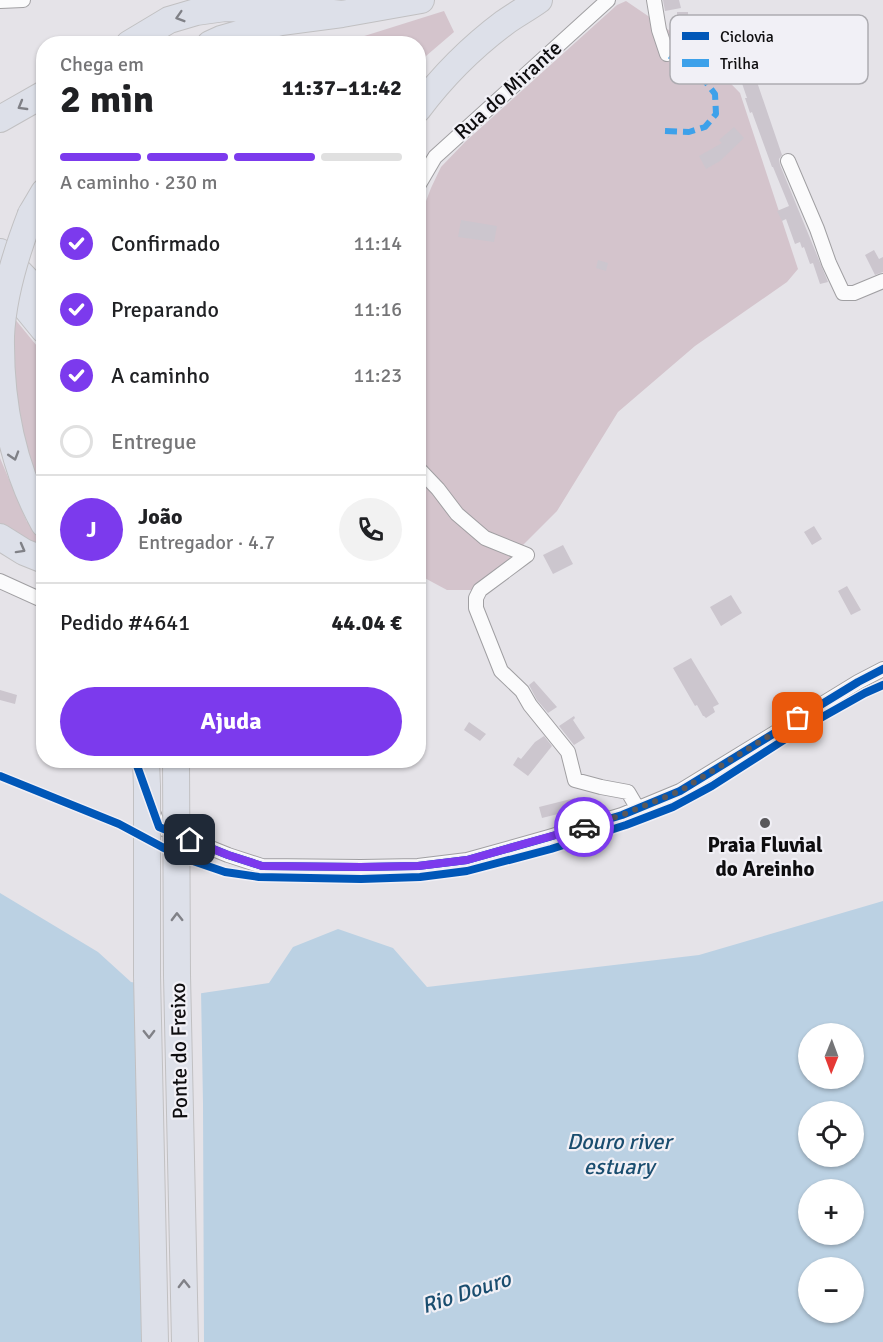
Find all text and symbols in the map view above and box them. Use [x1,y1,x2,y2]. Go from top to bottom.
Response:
one-way arrow [175,10,186,22]
legend [670,15,868,84]
text: Ciclovia [720,27,774,47]
street label: Rua do Mirante [449,35,567,145]
text: Chega em [60,52,144,77]
text: Trilha [720,54,759,74]
text: 11:37–11:42 [282,74,402,101]
text: 2 min [60,75,154,123]
one-way arrow [18,99,28,111]
text: A caminho · 230 m [60,170,217,195]
icon: check [60,227,93,260]
text: Confirmado [111,230,220,257]
text: 11:14 [353,231,402,256]
icon: check [60,293,93,326]
text: Preparando [111,296,219,323]
text: 11:16 [353,297,402,322]
icon: check [60,359,93,392]
text: A caminho [111,362,210,389]
text: 11:23 [353,363,402,388]
text: Entregue [111,428,196,455]
one-way arrow [7,450,19,461]
button: phone [339,498,402,561]
text: João [138,503,183,530]
text: J [86,516,97,543]
text: Entregador · 4.7 [138,530,275,555]
one-way arrow [15,542,25,554]
text: Pedido #4641 [60,609,190,636]
text: 44.04 € [331,609,402,636]
button: Ajuda [60,687,402,756]
pin [772,692,823,743]
icon: bag [781,701,814,734]
courier [554,797,614,857]
icon: car [568,811,601,844]
pin [164,814,215,865]
marker: Praia Fluvial do Areinho [758,816,772,830]
icon: home [173,823,206,856]
place label: Praia Fluvial do Areinho [707,832,823,882]
one-way arrow [171,912,183,921]
street label: Ponte do Freixo [165,982,193,1120]
north arrow [798,1023,864,1089]
map controls [798,1023,864,1323]
one-way arrow [142,1029,155,1038]
button: locate [798,1101,864,1167]
water label: Douro river estuary [567,1128,674,1180]
button: + [798,1179,864,1245]
button: − [798,1257,864,1323]
water label: Rio Douro [418,1264,516,1319]
one-way arrow [178,1279,190,1288]

